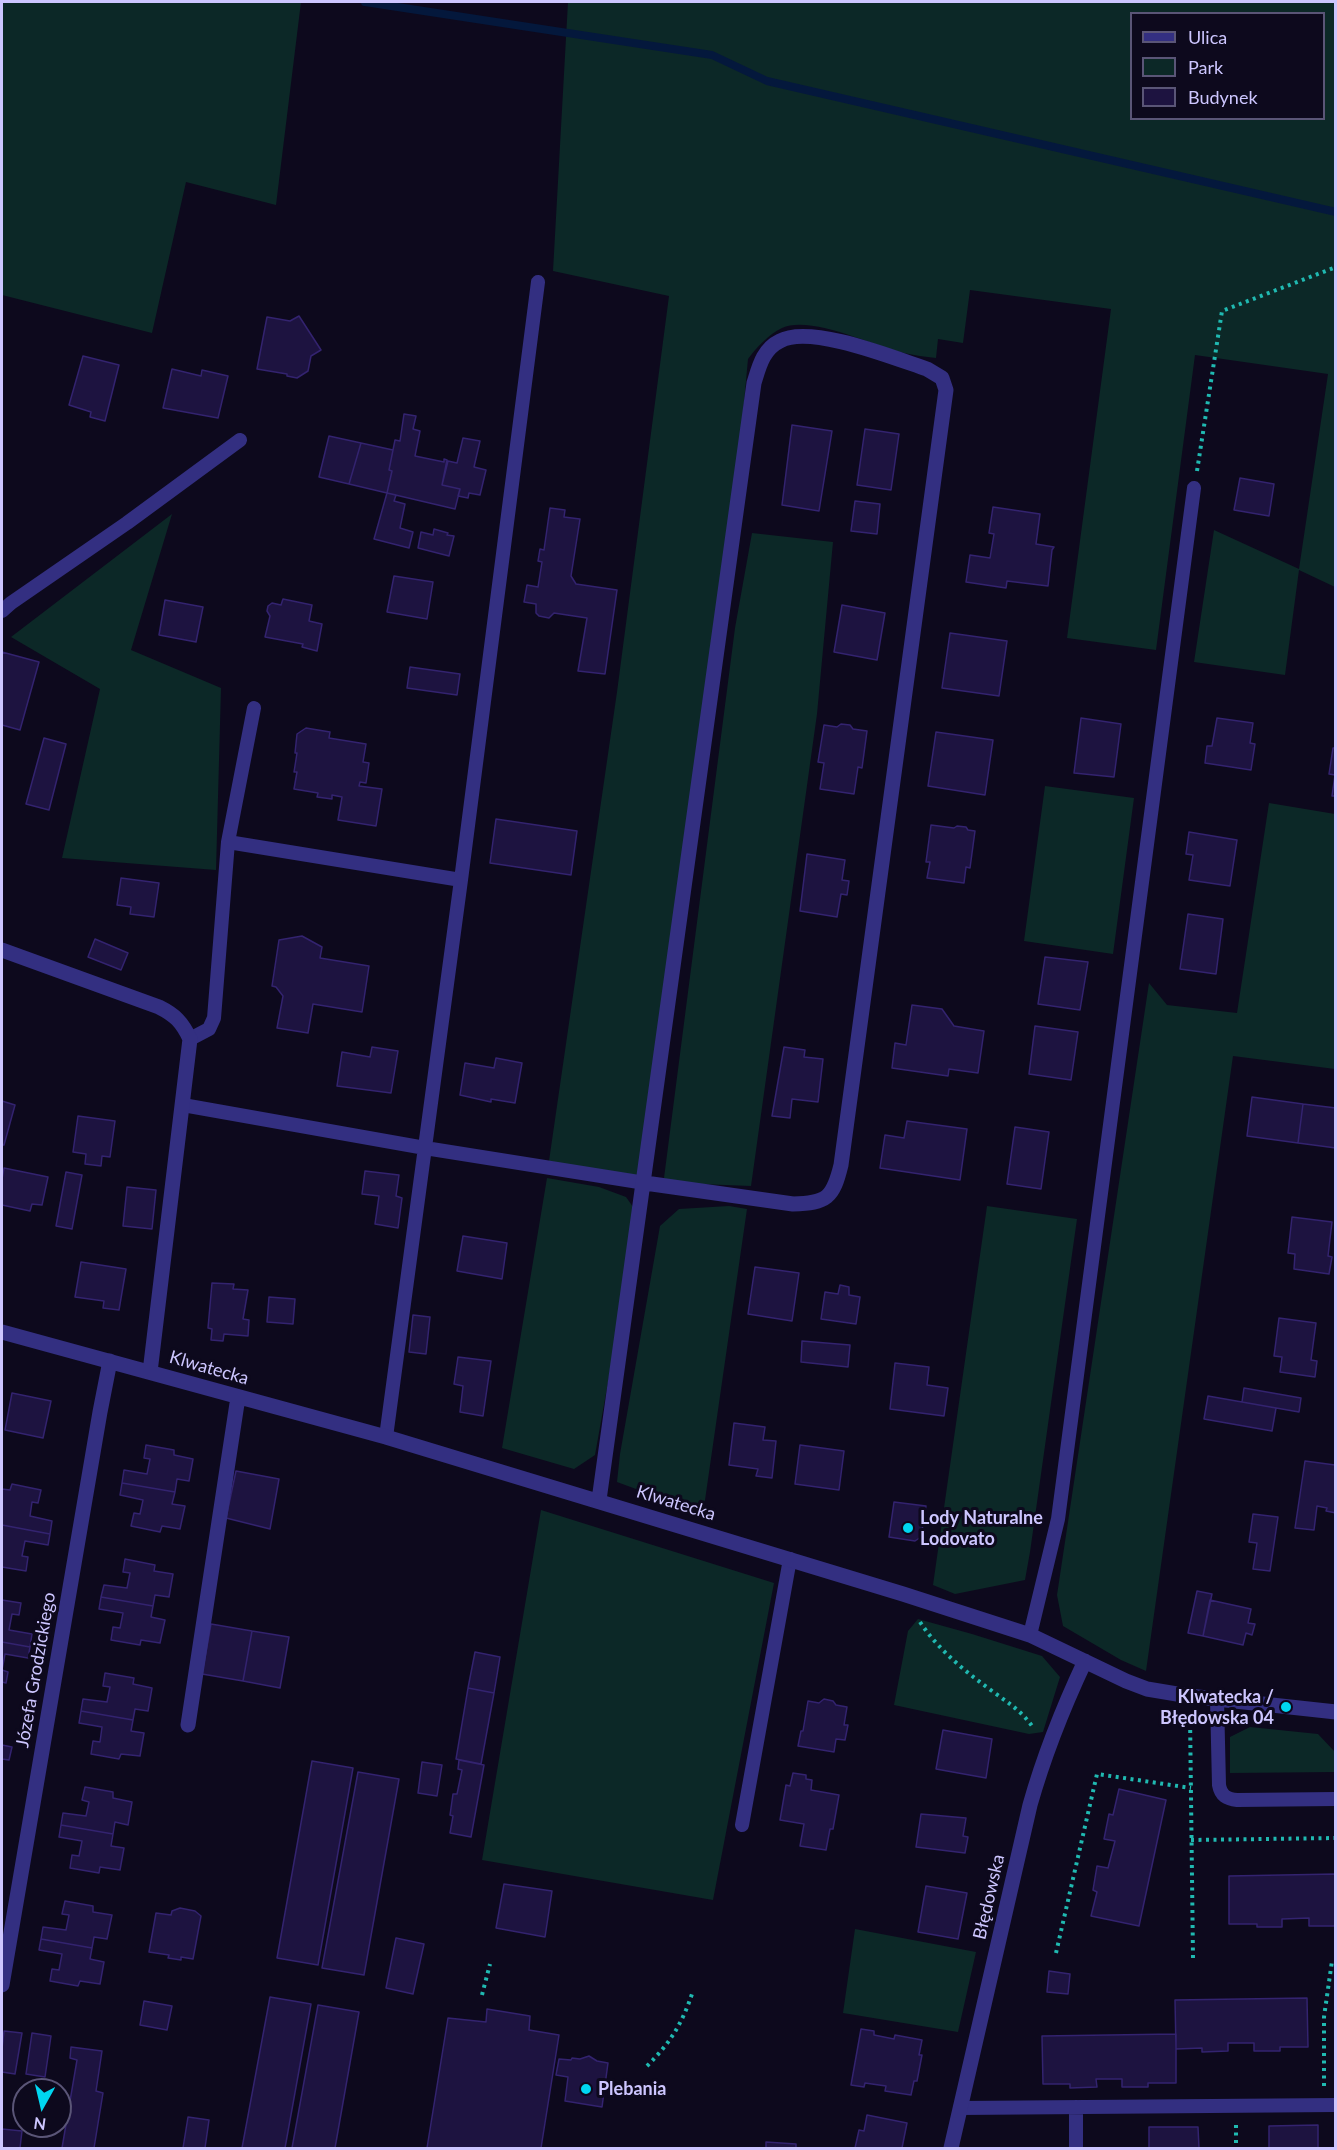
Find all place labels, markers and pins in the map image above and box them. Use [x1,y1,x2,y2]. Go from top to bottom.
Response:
place label: Lody Naturalne Lodovato [920,1507,1043,1550]
marker: Lody Naturalne Lodovato [901,1521,915,1535]
place label: Klwatecka / Błędowska 04 [1160,1686,1274,1728]
marker: Klwatecka / Błędowska 04 [1279,1700,1293,1714]
place label: Plebania [598,2078,666,2100]
marker: Plebania [579,2082,593,2096]

